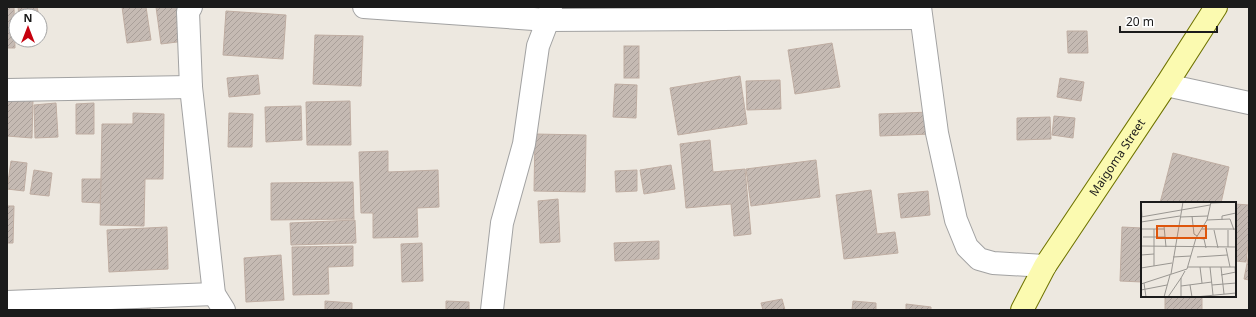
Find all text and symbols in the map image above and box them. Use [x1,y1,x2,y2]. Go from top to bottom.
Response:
north arrow [8,8,48,48]
scale bar [1120,8,1217,34]
text: N [24,10,32,25]
text: 20 m [1126,13,1154,30]
street label: Maigoma Street [1085,115,1149,200]
inset map [1141,202,1236,297]

